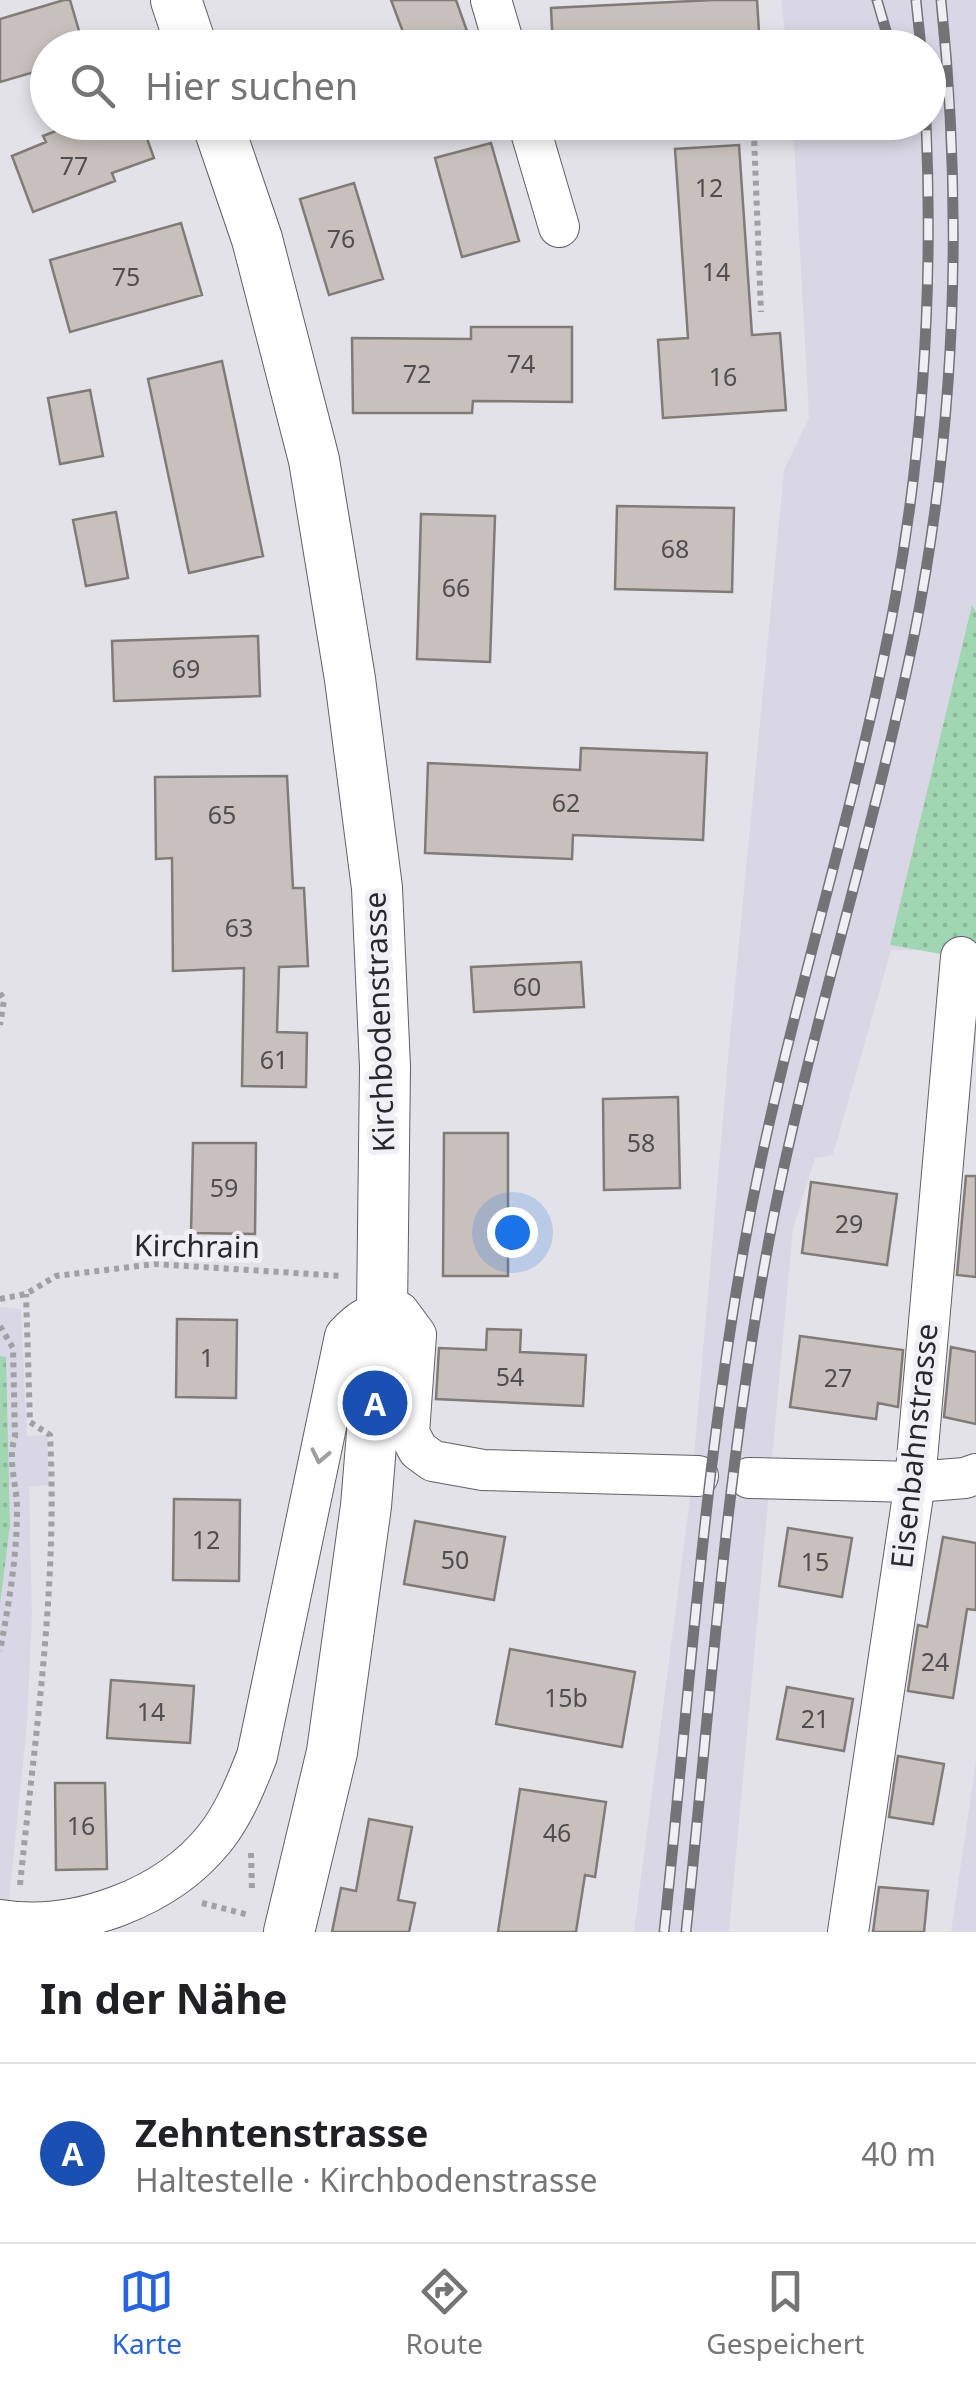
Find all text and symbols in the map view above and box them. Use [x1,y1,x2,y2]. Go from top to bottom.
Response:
search box [30,30,946,140]
icon: search [65,58,120,113]
text: Hier suchen [145,59,358,111]
house number: 77 [60,148,88,182]
house number: 12 [695,170,723,204]
house number: 76 [327,221,355,255]
house number: 14 [702,254,730,288]
house number: 75 [112,259,140,293]
house number: 74 [507,346,535,380]
house number: 72 [403,356,431,390]
house number: 16 [709,359,737,393]
house number: 68 [661,531,689,565]
house number: 66 [442,570,470,604]
house number: 69 [172,651,200,685]
house number: 62 [552,785,580,819]
house number: 65 [208,797,236,831]
street label: Kirchbodenstrasse [353,891,404,1153]
house number: 63 [225,910,253,944]
house number: 60 [513,969,541,1003]
house number: 61 [260,1042,288,1076]
house number: 58 [627,1125,655,1159]
house number: 59 [210,1170,238,1204]
house number: 29 [835,1206,863,1240]
your location [487,1207,538,1258]
street label: Kirchrain [134,1224,260,1267]
street label: Eisenbahnstrasse [880,1321,947,1570]
house number: 1 [200,1340,214,1374]
house number: 54 [496,1359,524,1393]
house number: 27 [824,1360,852,1394]
pin: A [342,1366,408,1440]
one-way arrow [311,1447,332,1464]
house number: 12 [192,1522,220,1556]
house number: 50 [441,1542,469,1576]
house number: 15 [801,1544,829,1578]
house number: 24 [921,1644,949,1678]
house number: 15b [544,1680,588,1714]
house number: 14 [137,1694,165,1728]
house number: 21 [801,1701,829,1735]
house number: 16 [67,1808,95,1842]
house number: 46 [543,1815,571,1849]
text: In der Nähe [40,1969,288,2026]
text: Zehntenstrasse [135,2106,428,2158]
text: A [61,2132,84,2175]
text: 40 m [861,2132,936,2175]
text: Haltestelle · Kirchbodenstrasse [135,2158,598,2201]
tab: Karte [112,2264,182,2362]
tab: Route [405,2264,483,2362]
tab: Gespeichert [706,2264,864,2362]

